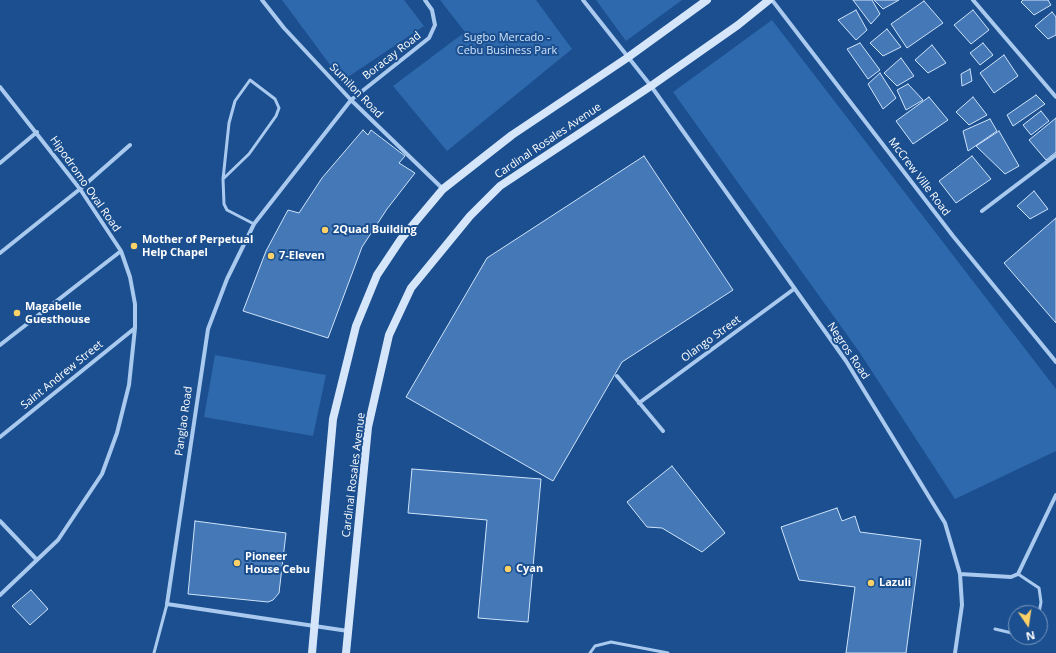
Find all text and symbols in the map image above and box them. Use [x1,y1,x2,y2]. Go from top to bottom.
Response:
street label: Boracay Road [360,29,424,83]
park label: Sugbo Mercado - Cebu Business Park [457,31,557,57]
street label: Sumilon Road [327,61,385,121]
street label: Cardinal Rosales Avenue [492,100,604,182]
street label: Hipodromo Oval Road [47,134,123,234]
street label: McCrew Ville Road [885,135,953,219]
place label: 2Quad Building [333,223,417,237]
marker: 2Quad Building [320,225,330,235]
place label: Mother of Perpetual Help Chapel [142,233,253,259]
marker: Mother of Perpetual Help Chapel [129,241,139,251]
place label: 7-Eleven [279,249,325,263]
marker: 7-Eleven [266,251,276,261]
place label: Magabelle Guesthouse [25,300,90,326]
marker: Magabelle Guesthouse [12,308,22,318]
street label: Olango Street [679,313,743,365]
street label: Negros Road [824,320,872,382]
street label: Saint Andrew Street [18,338,106,412]
street label: Panglao Road [173,385,195,457]
street label: Cardinal Rosales Avenue [340,412,368,538]
place label: Pioneer House Cebu [245,550,310,576]
marker: Pioneer House Cebu [232,558,242,568]
place label: Cyan [516,562,543,576]
marker: Cyan [503,564,513,574]
place label: Lazuli [879,576,911,590]
marker: Lazuli [866,578,876,588]
north arrow [1008,605,1048,645]
text: N [1025,628,1037,645]

